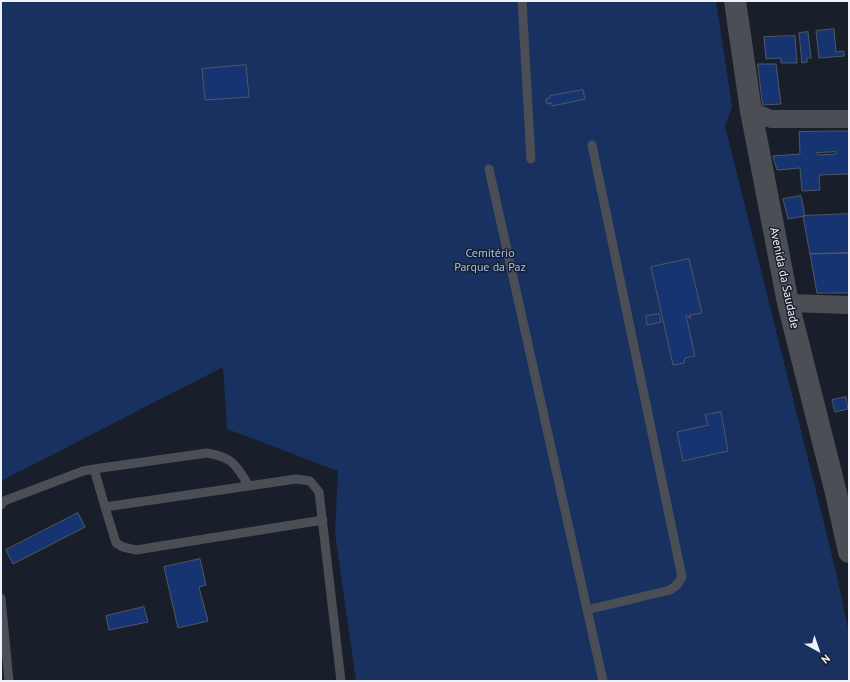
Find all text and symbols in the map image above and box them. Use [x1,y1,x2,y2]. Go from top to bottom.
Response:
street label: Avenida da Saudade [766,226,802,330]
park label: Cemitério Parque da Paz [454,247,526,275]
north arrow [798,630,838,670]
text: N [818,652,833,667]

